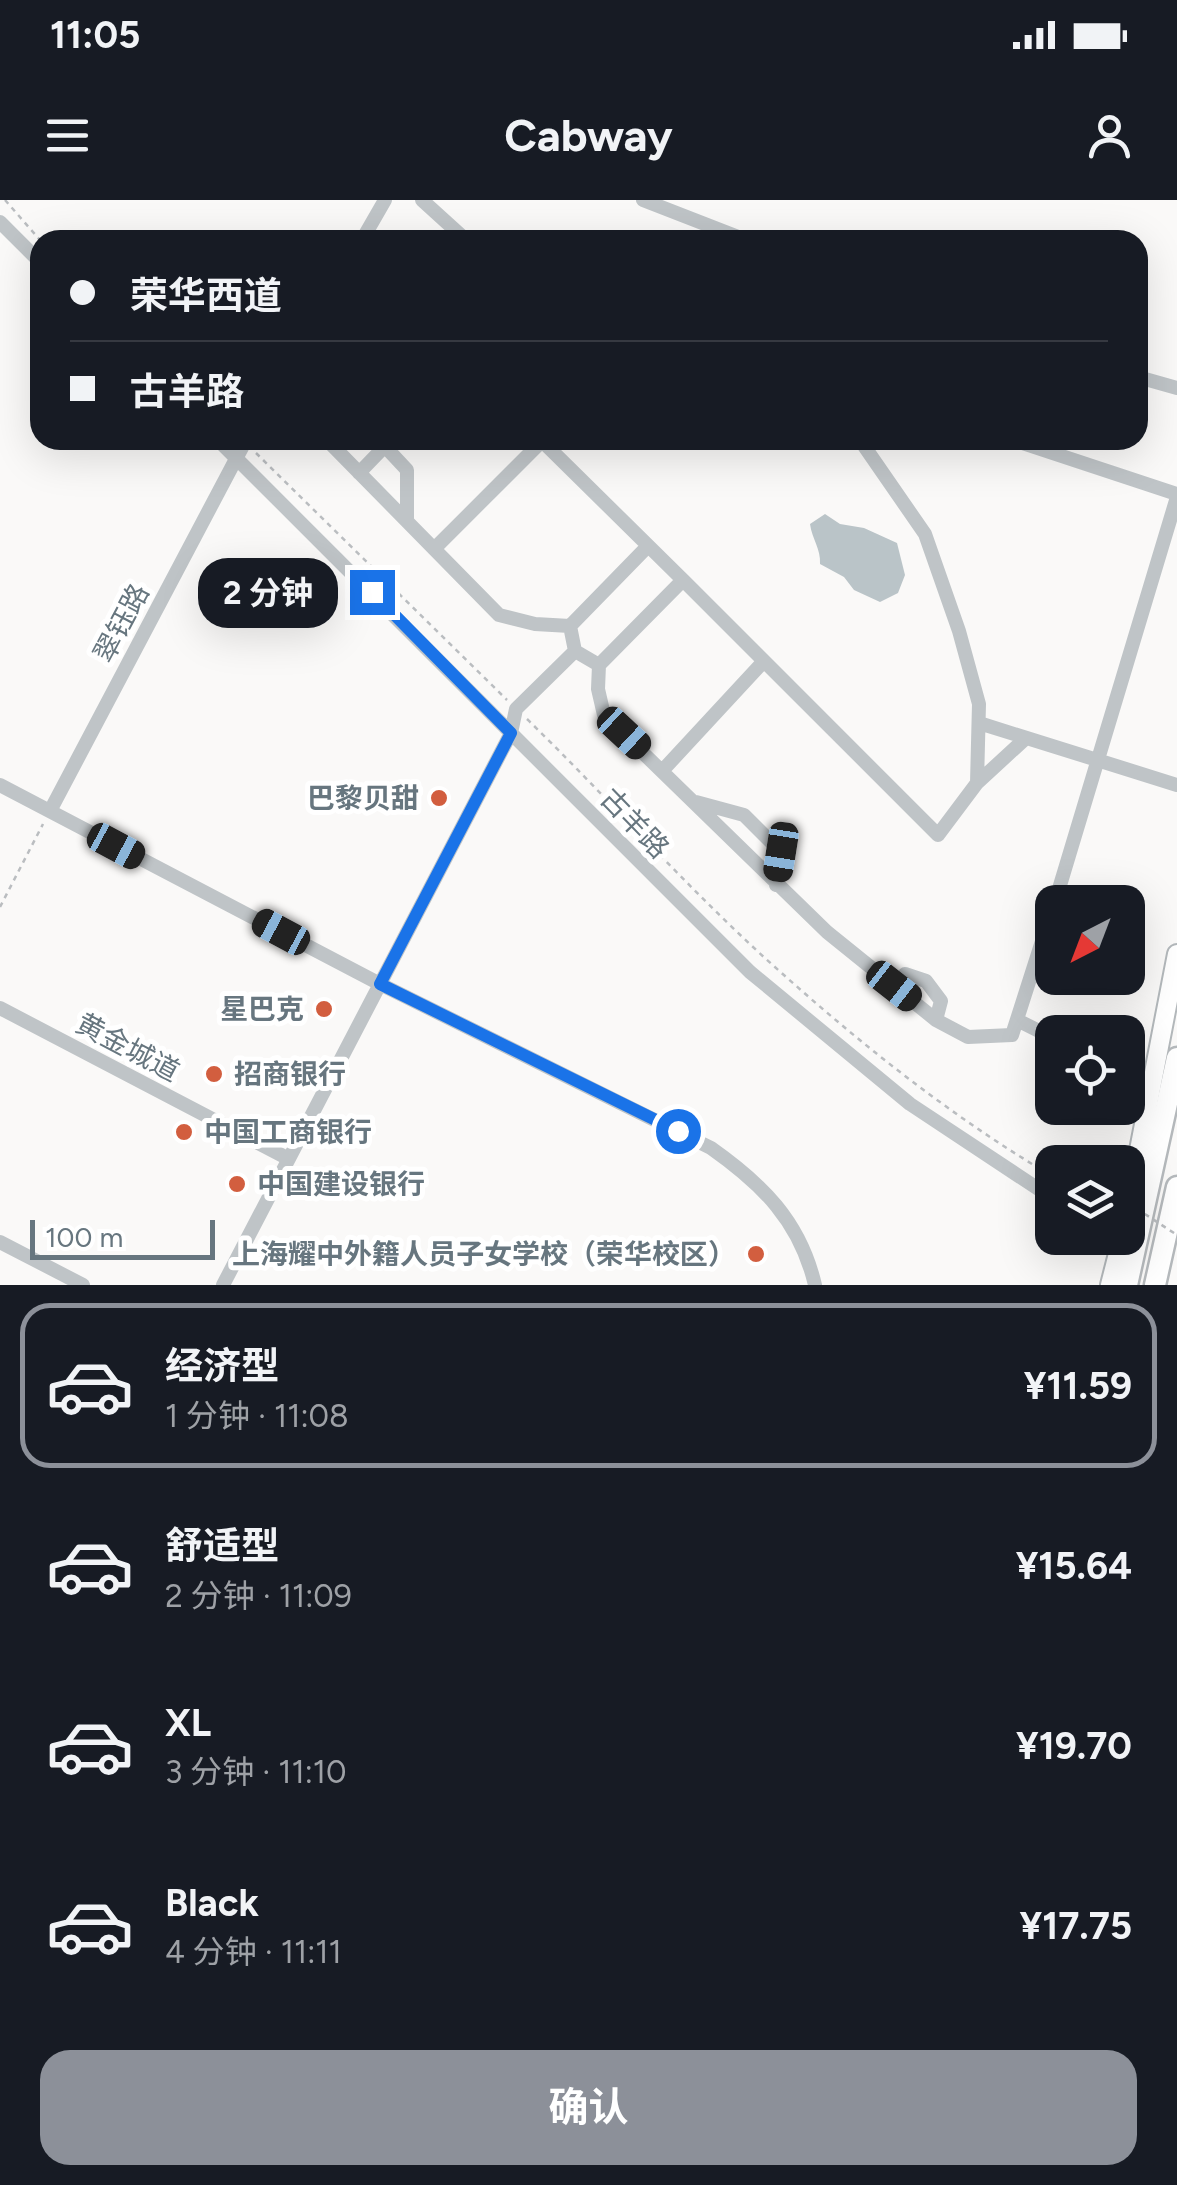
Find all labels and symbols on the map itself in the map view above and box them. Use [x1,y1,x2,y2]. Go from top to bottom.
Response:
callout: 2 分钟 [197,557,337,627]
route end [350,570,395,615]
street label: 翠钰路 [86,578,156,668]
car [592,702,656,764]
place label: 巴黎贝甜 [307,781,419,815]
street label: 古羊路 [594,781,676,865]
marker: 巴黎贝甜 [428,787,450,809]
car [82,819,150,873]
car [761,820,801,884]
north arrow [1035,885,1145,995]
car [247,905,315,959]
car [861,956,927,1016]
place label: 星巴克 [220,992,304,1026]
marker: 星巴克 [313,998,335,1020]
street label: 黄金城道 [71,1006,185,1088]
place label: 招商银行 [234,1057,346,1091]
marker: 招商银行 [203,1063,225,1085]
route start [656,1109,701,1154]
place label: 中国工商银行 [204,1115,372,1149]
marker: 中国工商银行 [173,1121,195,1143]
place label: 中国建设银行 [257,1167,425,1201]
marker: 中国建设银行 [226,1173,248,1195]
scale bar [30,1215,215,1260]
place label: 上海耀中外籍人员子女学校（荣华校区） [232,1237,736,1271]
marker: 上海耀中外籍人员子女学校（荣华校区） [745,1243,767,1265]

